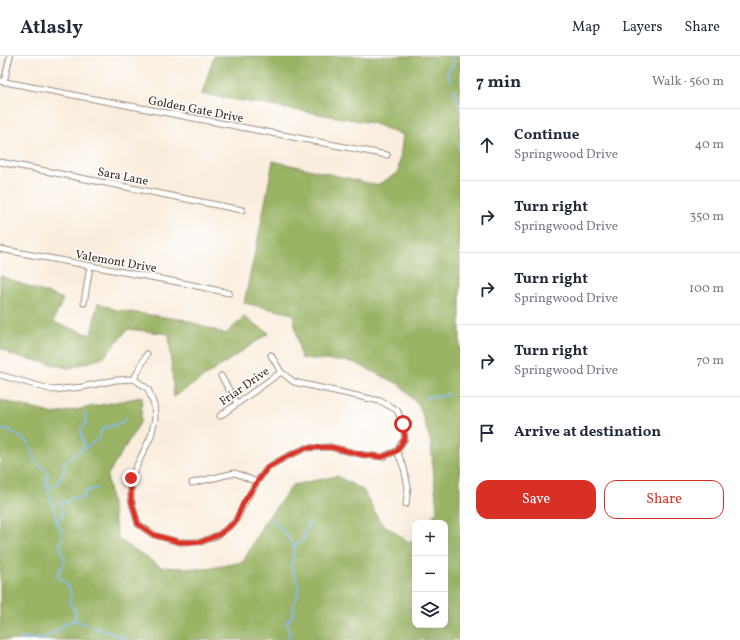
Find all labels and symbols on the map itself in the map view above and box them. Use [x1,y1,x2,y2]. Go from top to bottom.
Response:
street label: Golden Gate Drive [147,93,245,127]
street label: Sara Lane [96,164,150,190]
street label: Valemont Drive [74,247,158,277]
street label: Friar Drive [216,364,273,410]
route start [394,415,412,433]
route end [122,469,140,487]

